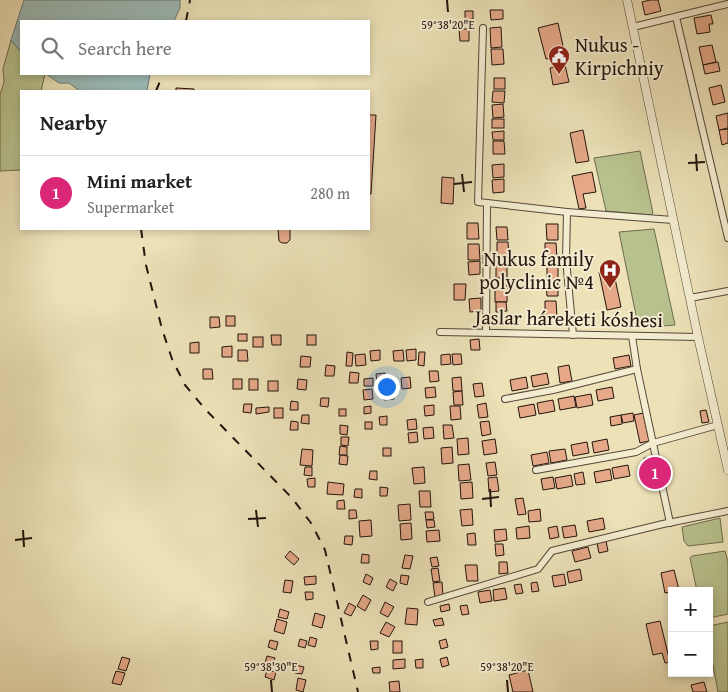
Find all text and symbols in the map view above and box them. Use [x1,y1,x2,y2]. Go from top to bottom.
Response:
text: 59°38'20"E [421,16,475,33]
search box [20,20,370,75]
place label: Nukus - Kirpichniy [575,30,664,82]
icon: search [38,34,66,62]
text: Search here [78,34,172,62]
public building icon: Nukus - Kirpichniy [547,44,571,75]
text: Nearby [40,107,107,138]
text: Mini market [87,167,192,195]
text: 1 [52,181,60,205]
text: 280 m [310,181,350,205]
text: Supermarket [87,195,174,219]
place label: Nukus family polyclinic №4 [479,244,594,296]
hospital icon: Nukus family polyclinic №4 [598,258,622,289]
street label: Jaslar háreketi kóshesi [472,302,664,334]
your location [374,374,400,400]
pin: 1 [639,454,671,492]
map controls [668,587,713,677]
button: + [668,587,713,632]
button: − [668,632,713,677]
text: 59°38'30"E [244,658,298,675]
text: 59°38'20"E [480,658,534,675]

